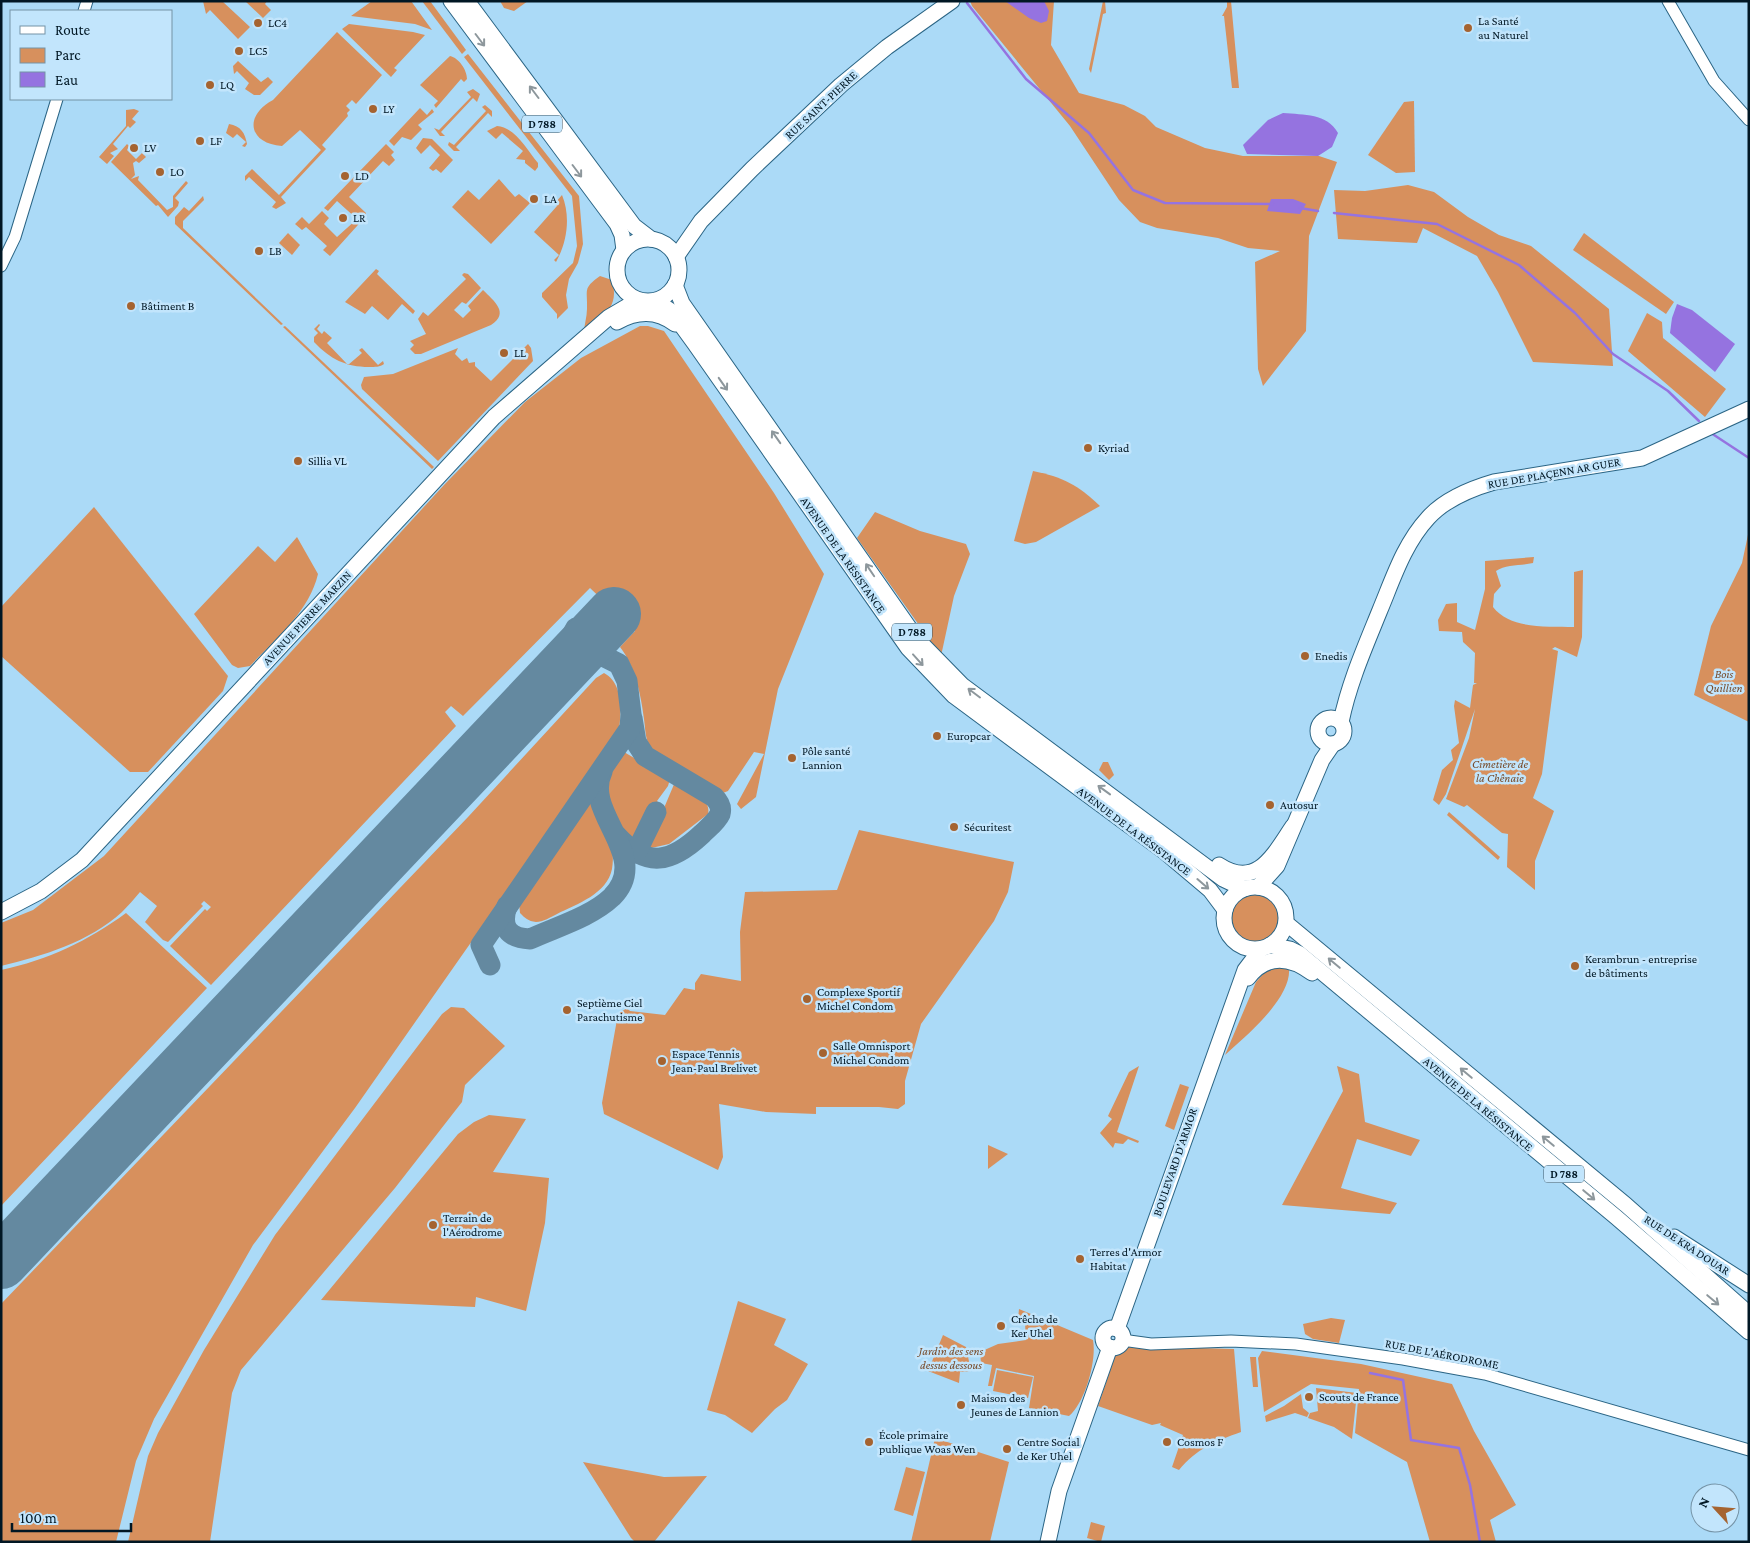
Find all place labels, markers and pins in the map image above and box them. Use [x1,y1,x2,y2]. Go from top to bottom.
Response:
place label: La Santé au Naturel [1478,14,1528,42]
place label: LC4 [268,16,287,30]
marker: LC4 [252,17,264,29]
marker: La Santé au Naturel [1462,22,1474,34]
place label: LC5 [249,44,268,58]
marker: LC5 [233,45,245,57]
place label: LQ [220,78,235,92]
marker: LQ [204,79,216,91]
place label: LY [383,102,395,116]
marker: LY [367,103,379,115]
place label: LF [210,134,222,148]
marker: LF [194,135,206,147]
place label: LV [144,141,156,155]
marker: LV [128,142,140,154]
place label: LO [170,165,184,179]
marker: LO [154,166,166,178]
place label: LD [355,169,369,183]
marker: LD [339,170,351,182]
place label: LA [544,192,557,206]
marker: LA [528,193,540,205]
place label: LR [353,211,366,225]
marker: LR [337,212,349,224]
place label: LB [269,244,282,258]
marker: LB [253,245,265,257]
place label: Bâtiment B [141,299,195,313]
marker: Bâtiment B [125,300,137,312]
place label: LL [514,346,526,360]
marker: LL [498,347,510,359]
place label: Kyriad [1098,441,1130,455]
marker: Kyriad [1082,442,1094,454]
place label: Sillia VL [308,454,347,468]
marker: Sillia VL [292,455,304,467]
place label: Enedis [1315,649,1348,663]
marker: Enedis [1299,650,1311,662]
place label: Europcar [947,729,992,743]
marker: Europcar [931,730,943,742]
place label: Pôle santé Lannion [802,744,850,772]
marker: Pôle santé Lannion [786,752,798,764]
place label: Autosur [1280,798,1319,812]
marker: Autosur [1264,799,1276,811]
place label: Sécuritest [964,820,1013,834]
marker: Sécuritest [948,821,960,833]
place label: Kerambrun - entreprise de bâtiments [1585,952,1697,980]
marker: Kerambrun - entreprise de bâtiments [1569,960,1581,972]
place label: Complexe Sportif Michel Condom [817,985,901,1013]
marker: Complexe Sportif Michel Condom [801,993,813,1005]
place label: Septième Ciel Parachutisme [577,996,642,1024]
marker: Septième Ciel Parachutisme [561,1004,573,1016]
place label: Salle Omnisport Michel Condom [833,1039,911,1067]
place label: Espace Tennis Jean-Paul Brelivet [671,1047,758,1075]
marker: Salle Omnisport Michel Condom [817,1047,829,1059]
marker: Espace Tennis Jean-Paul Brelivet [656,1055,668,1067]
place label: Terrain de l'Aérodrome [443,1211,502,1239]
marker: Terrain de l'Aérodrome [427,1219,439,1231]
place label: Terres d'Armor Habitat [1090,1245,1163,1273]
marker: Terres d'Armor Habitat [1074,1253,1086,1265]
place label: Crêche de Ker Uhel [1011,1312,1058,1340]
marker: Crêche de Ker Uhel [995,1320,1007,1332]
place label: Scouts de France [1319,1390,1399,1404]
place label: Maison des Jeunes de Lannion [970,1391,1059,1419]
marker: Scouts de France [1303,1391,1315,1403]
marker: Maison des Jeunes de Lannion [955,1399,967,1411]
place label: École primaire publique Woas Wen [879,1428,976,1456]
place label: Centre Social de Ker Uhel [1017,1435,1080,1463]
place label: Cosmos F [1177,1435,1223,1449]
marker: École primaire publique Woas Wen [863,1436,875,1448]
marker: Cosmos F [1161,1436,1173,1448]
marker: Centre Social de Ker Uhel [1001,1443,1013,1455]

